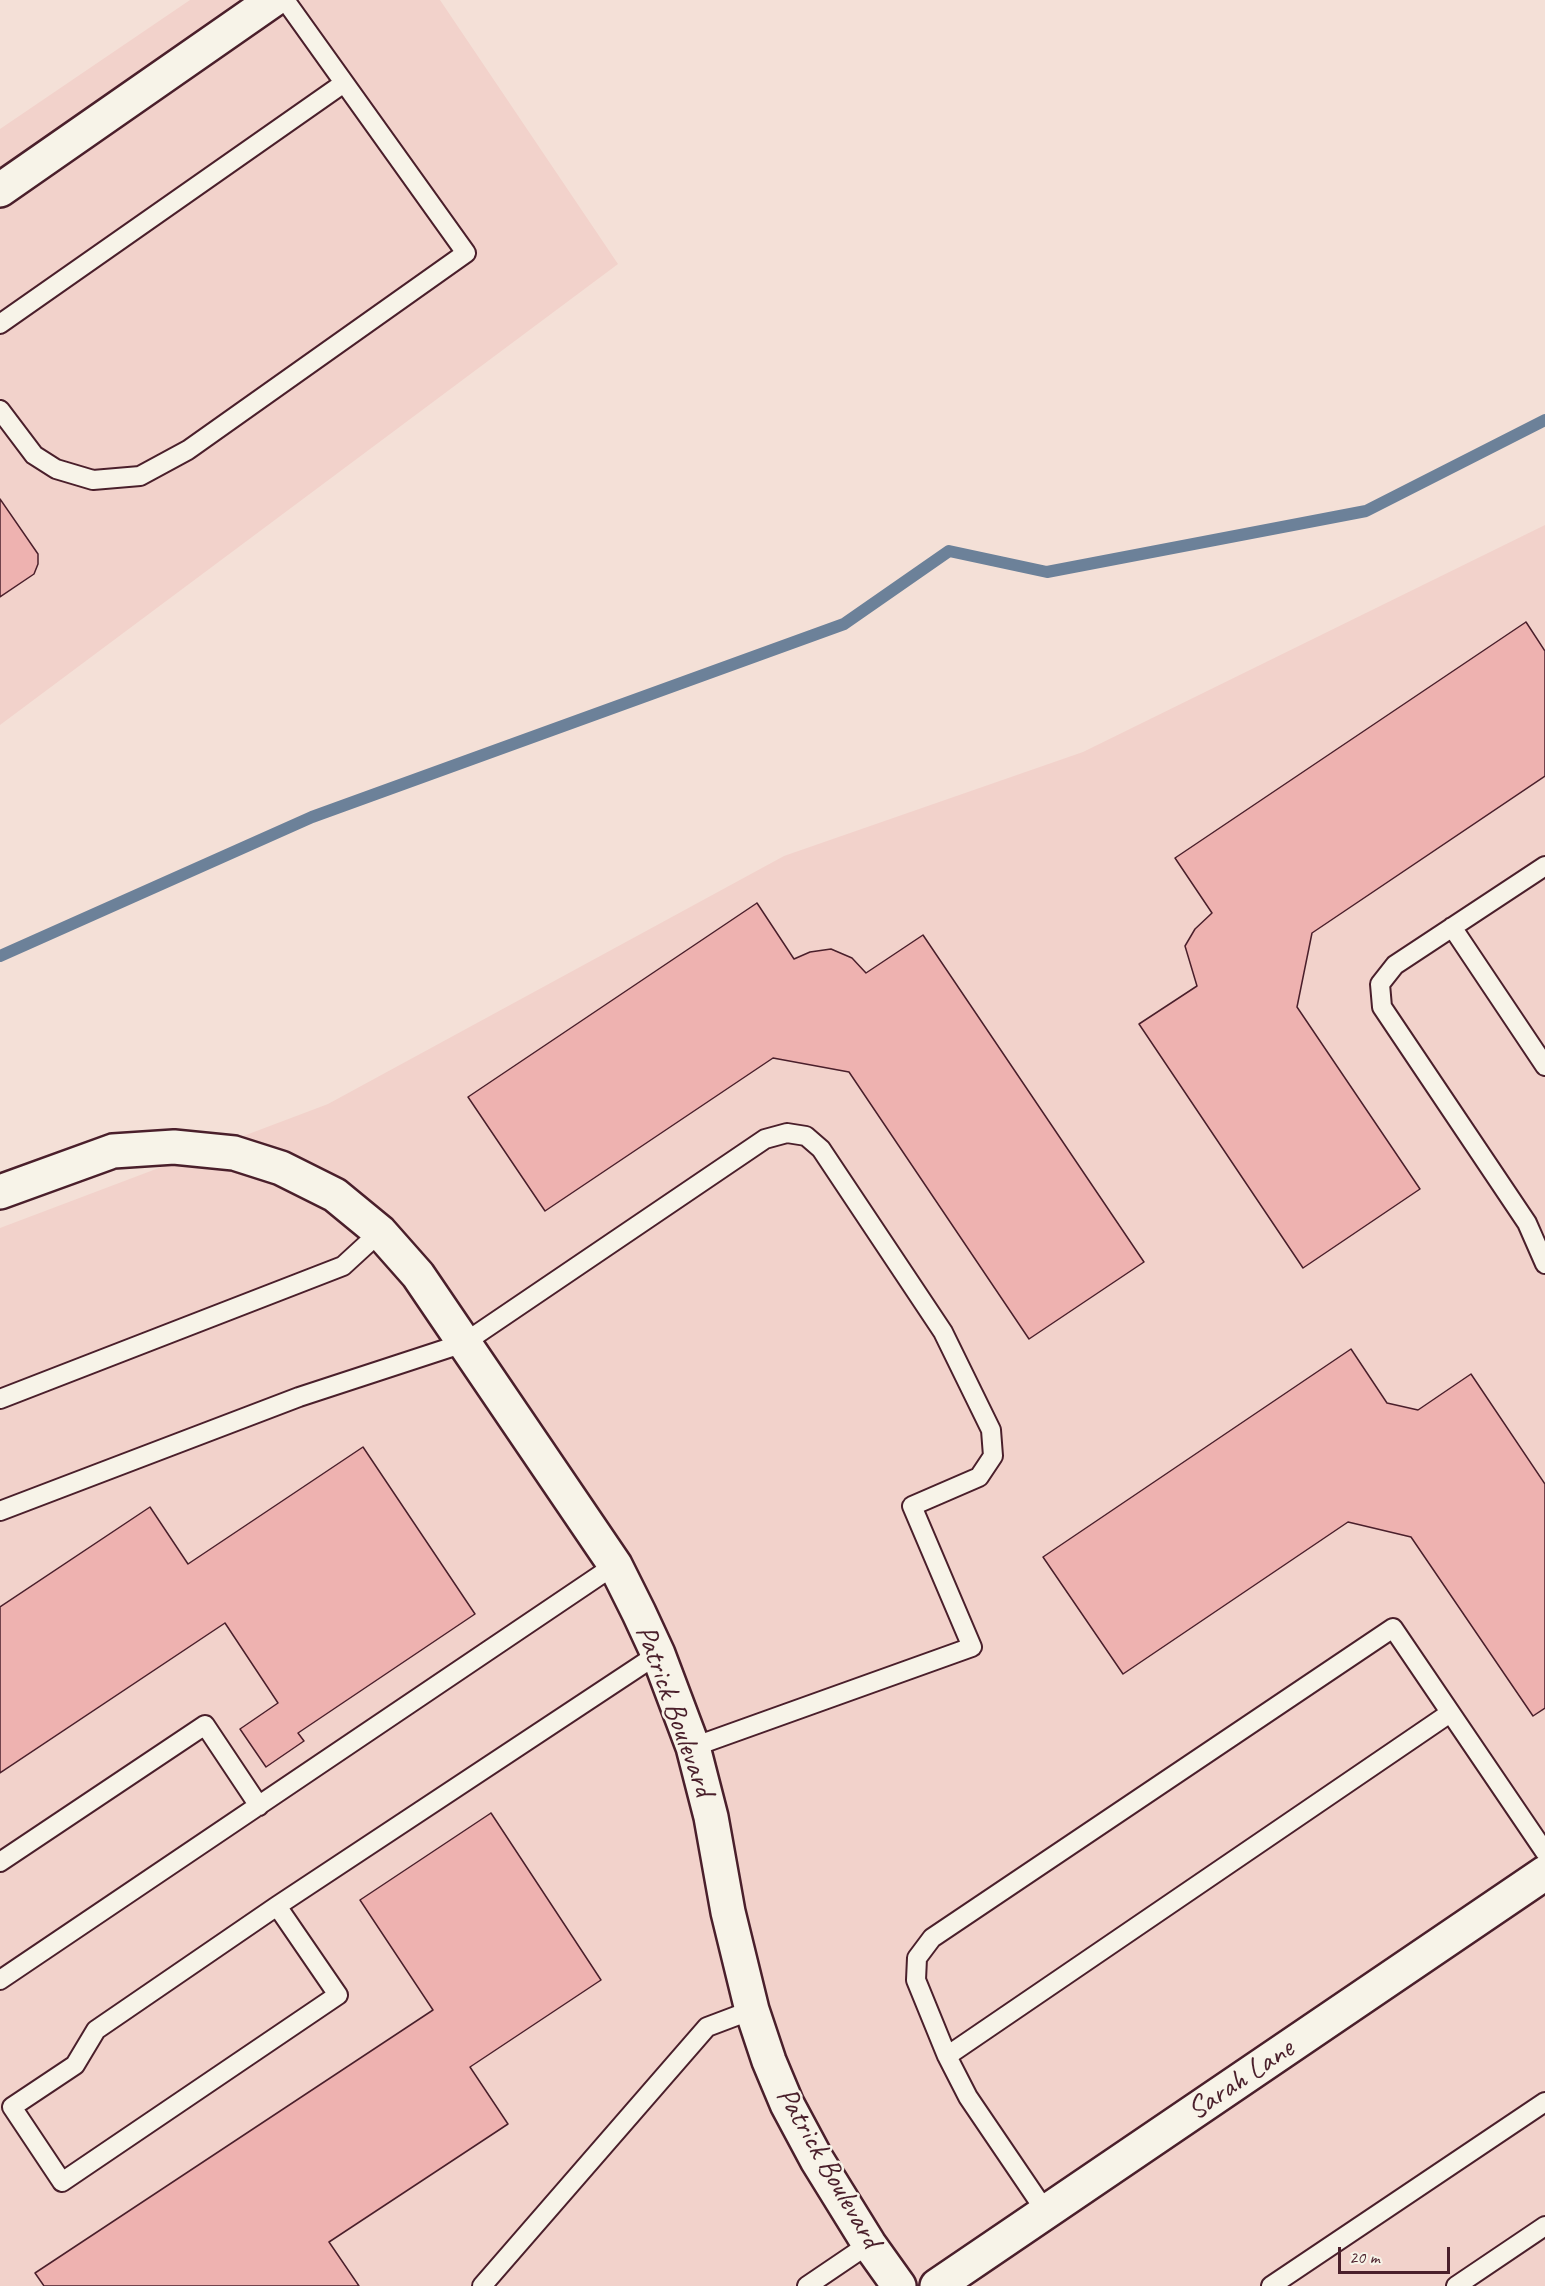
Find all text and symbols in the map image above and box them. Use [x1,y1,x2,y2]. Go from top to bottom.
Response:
street label: Patrick Boulevard [626,1621,722,1801]
street label: Sarah Lane [1181,2031,1301,2129]
street label: Patrick Boulevard [768,2081,888,2255]
scale bar [1341,2235,1454,2273]
text: 20 m [1349,2246,1380,2268]

